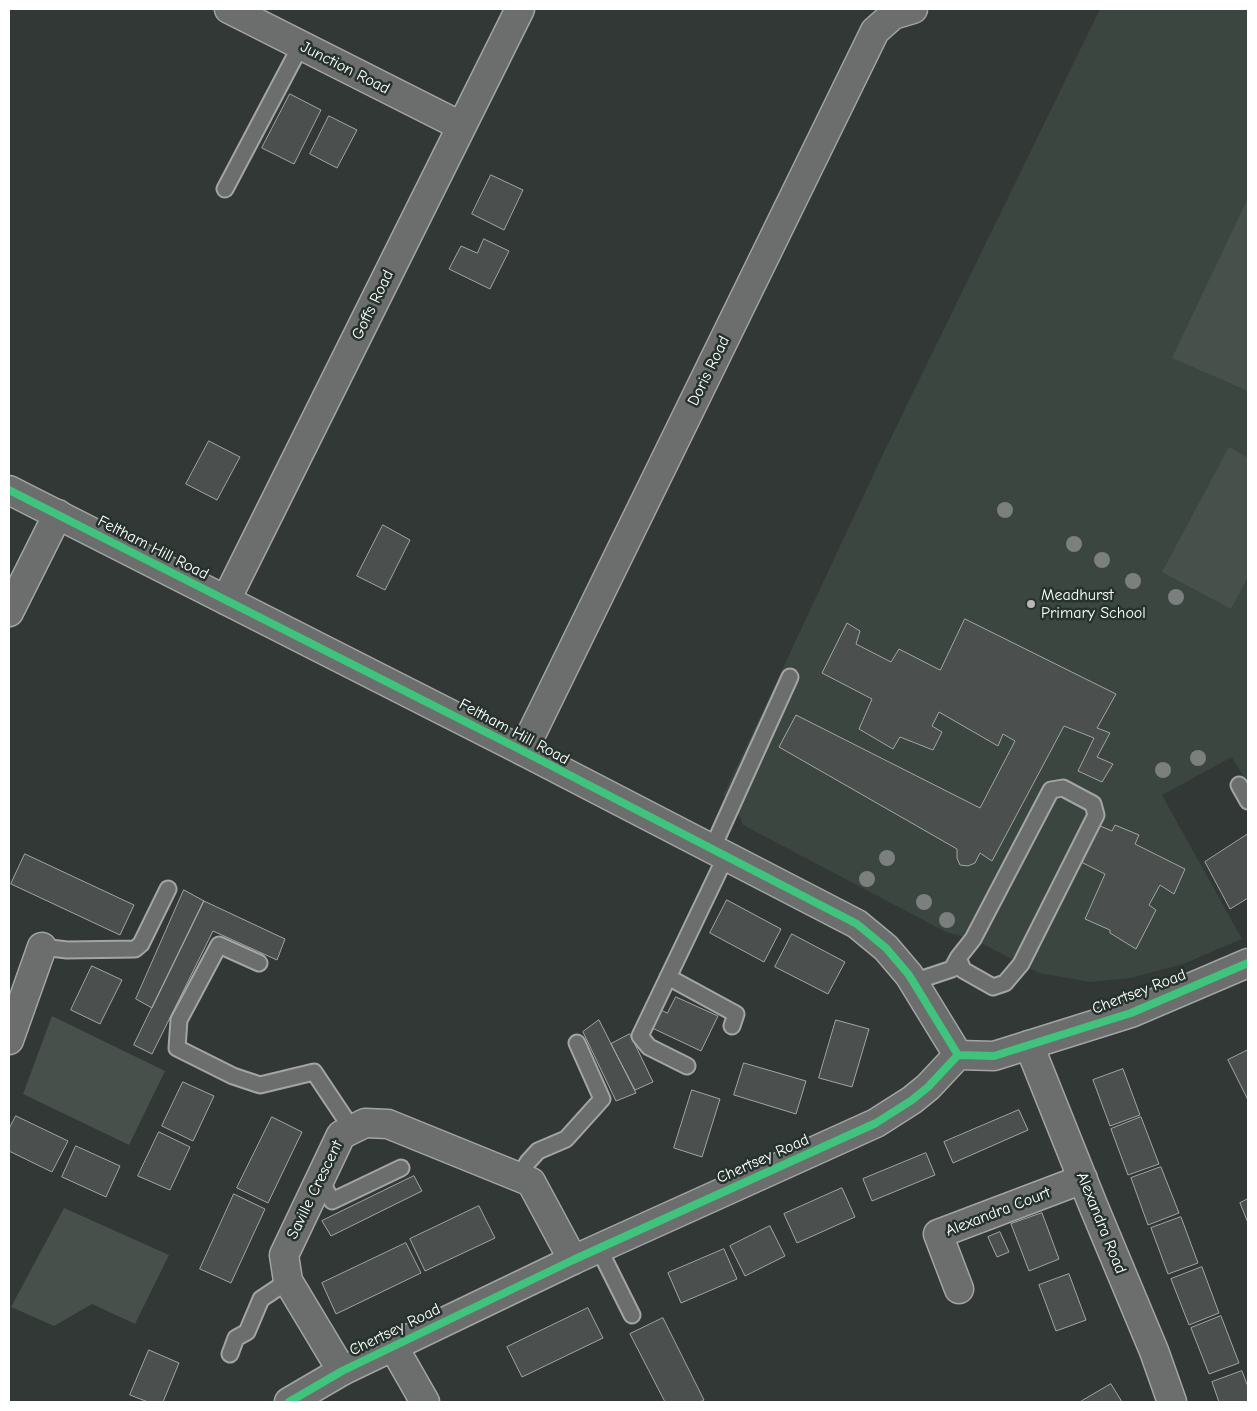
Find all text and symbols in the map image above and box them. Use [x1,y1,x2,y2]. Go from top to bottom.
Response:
street label: Junction Road [297,37,393,99]
street label: Goffs Road [348,267,398,343]
street label: Doris Road [684,333,734,409]
street label: Feltham Hill Road [94,512,212,584]
place label: Meadhurst Primary School [1041,585,1146,623]
marker: Meadhurst Primary School [1025,598,1037,610]
street label: Feltham Hill Road [456,695,572,769]
street label: Chertsey Road [1089,965,1189,1019]
street label: Chertsey Road [714,1130,812,1188]
street label: Saville Crescent [283,1138,347,1242]
street label: Alexandra Road [1072,1169,1130,1277]
street label: Alexandra Court [943,1183,1053,1241]
street label: Chertsey Road [346,1300,444,1360]

